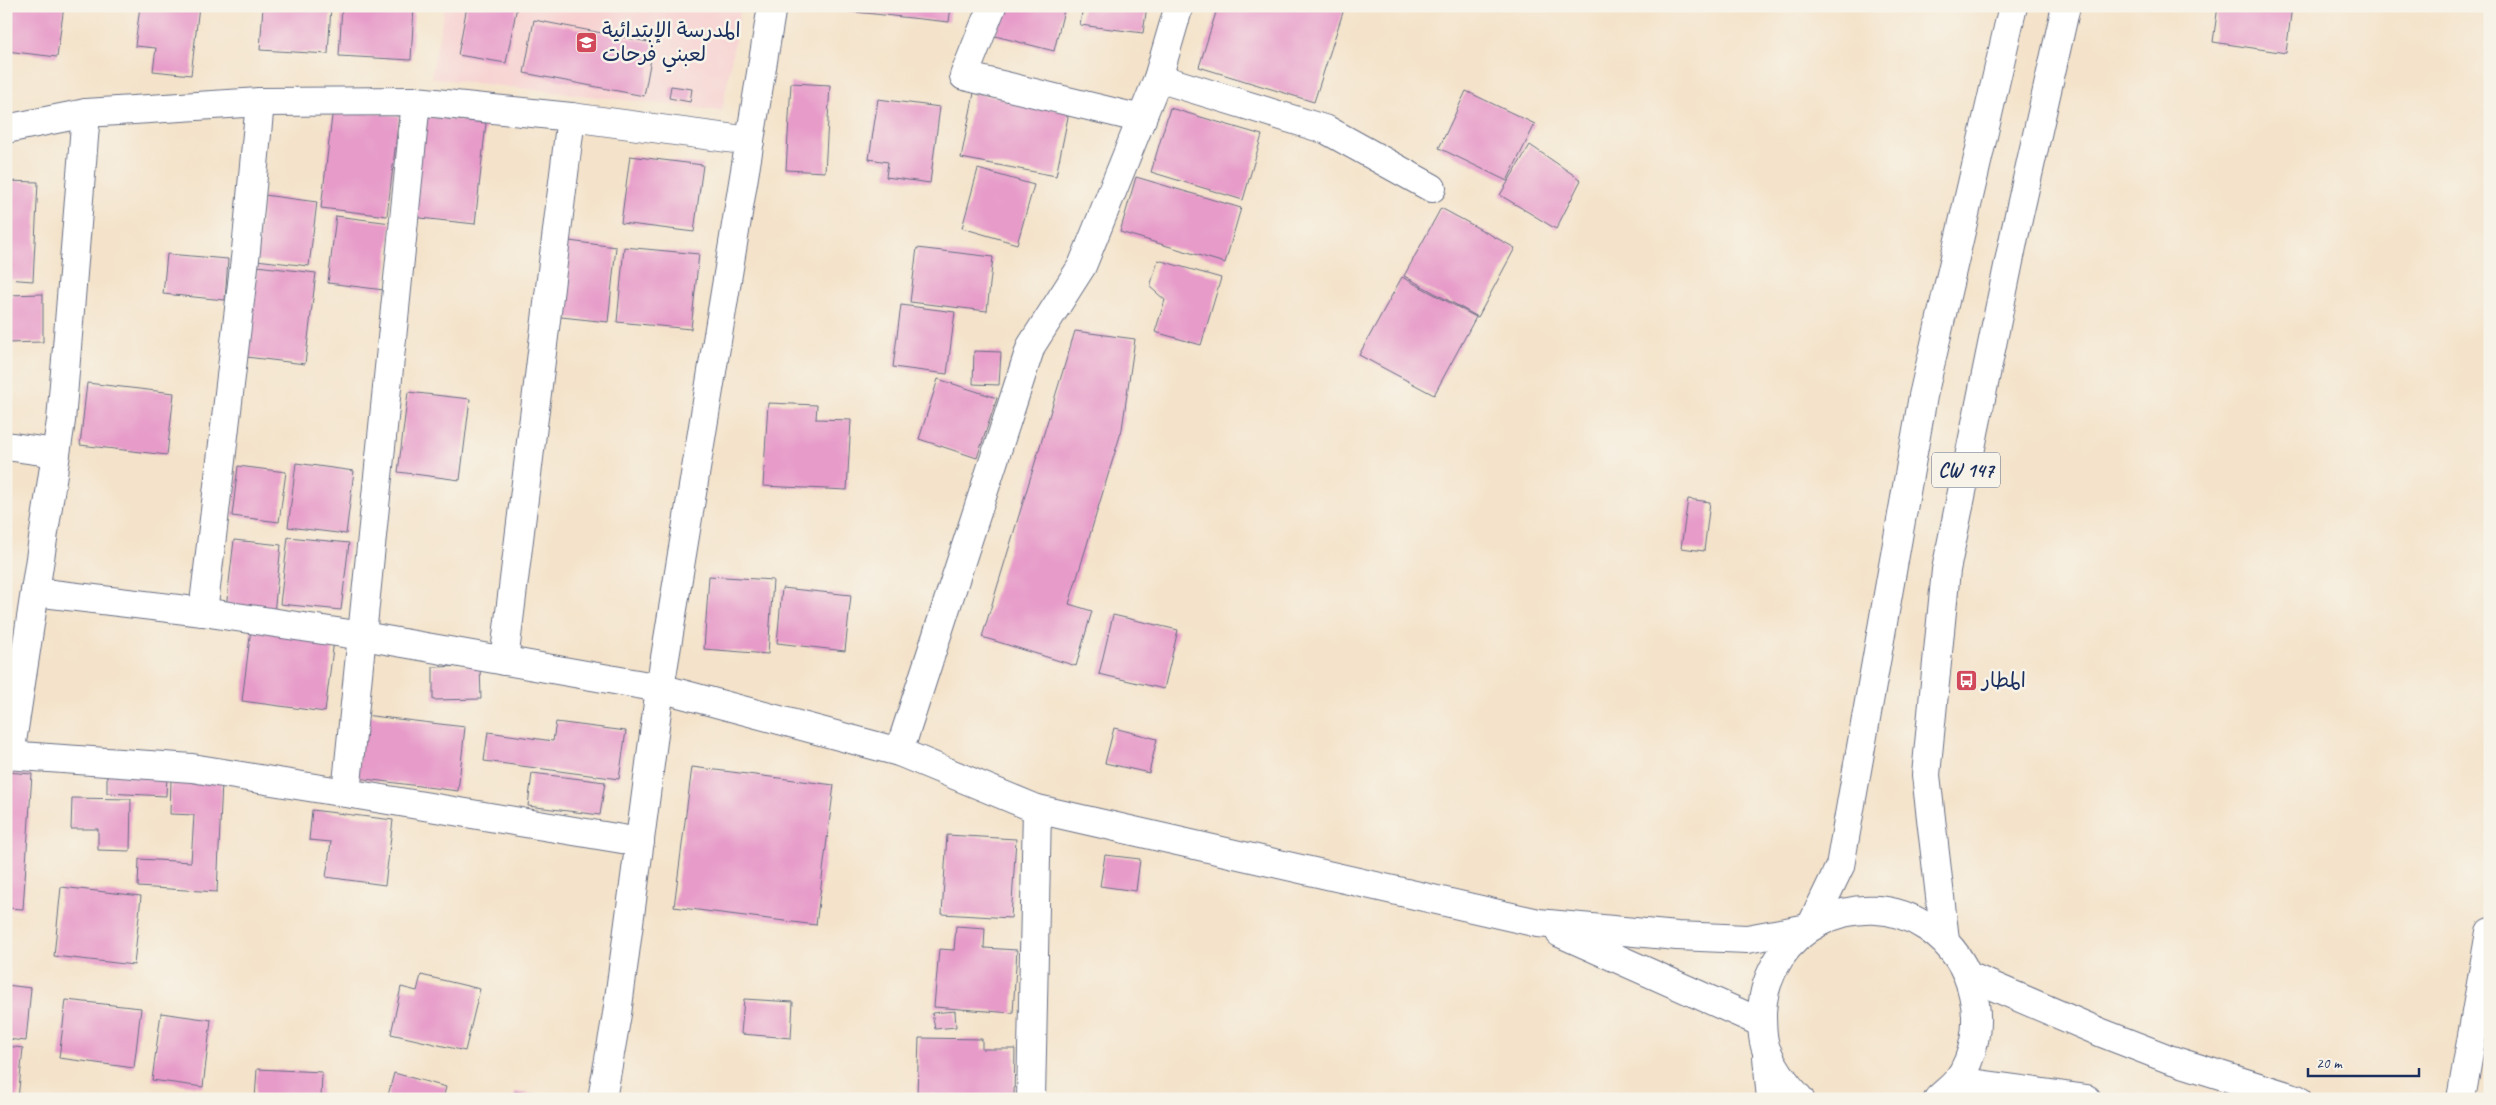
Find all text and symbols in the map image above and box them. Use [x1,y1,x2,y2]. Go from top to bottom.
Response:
place label: المدرسة الإبتدائية لعبني فرحات [602,17,741,73]
school or university icon: المدرسة الإبتدائية لعبني فرحات [574,30,598,54]
road number: CW 147 [1932,452,2000,488]
place label: المطار [1980,667,2026,693]
bus stop icon: المطار [1954,668,1978,692]
scale bar [2308,1045,2420,1077]
text: 20 m [2316,1054,2343,1073]

